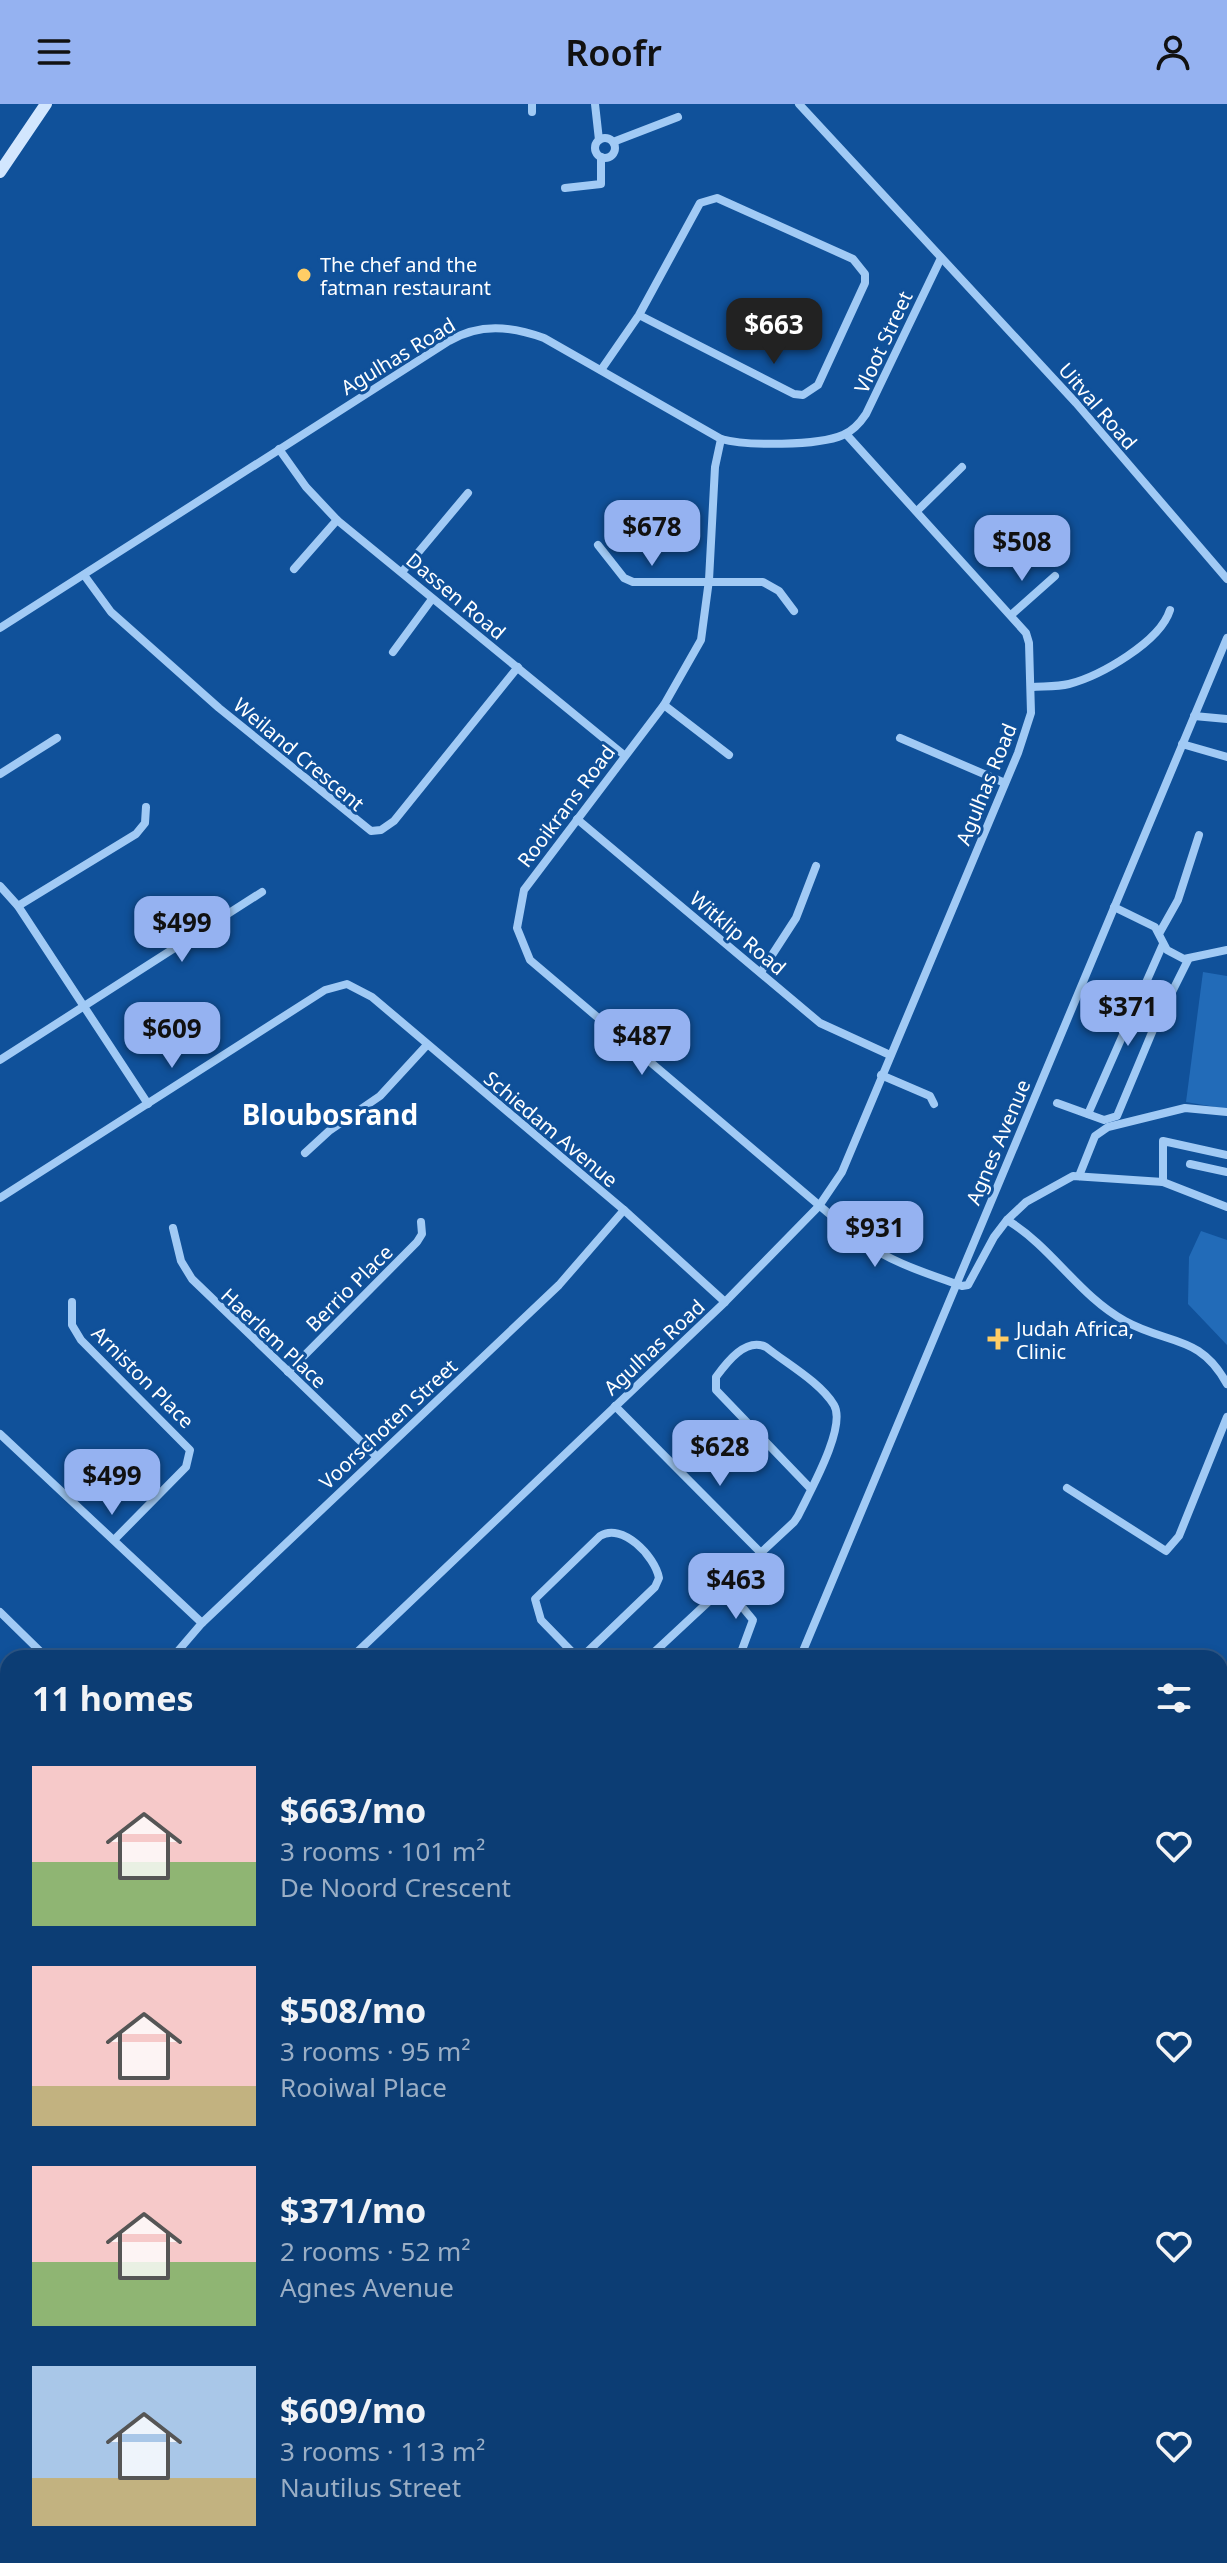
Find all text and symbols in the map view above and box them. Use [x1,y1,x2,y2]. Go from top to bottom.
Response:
text: Roofr [565,28,662,77]
icon: menu [32,30,76,74]
icon: person [1151,30,1195,74]
place label: The chef and the fatman restaurant [320,251,491,301]
marker: The chef and the fatman restaurant [295,266,313,284]
street label: Vloot Street [848,287,918,397]
pin: $663 [727,298,821,366]
text: $663 [744,306,804,342]
street label: Agulhas Road [336,311,460,401]
street label: Uitval Road [1053,357,1143,455]
pin: $678 [605,500,699,568]
text: $678 [622,508,682,544]
pin: $508 [975,515,1069,583]
text: $508 [992,523,1052,559]
street label: Dassen Road [401,546,511,646]
street label: Weiland Crescent [228,691,370,817]
street label: Agulhas Road [949,719,1023,849]
street label: Rooikrans Road [511,739,621,873]
street label: Witklip Road [684,885,792,981]
pin: $499 [135,896,229,964]
text: $499 [152,904,212,940]
pin: $371 [1081,980,1175,1048]
text: $371 [1098,988,1158,1024]
pin: $609 [125,1002,219,1070]
pin: $487 [595,1009,689,1077]
text: $609 [142,1010,202,1046]
text: $487 [612,1017,672,1053]
street label: Schiedam Avenue [478,1065,624,1193]
street label: Agnes Avenue [959,1075,1037,1209]
district label: Bloubosrand [242,1095,418,1133]
pin: $931 [828,1201,922,1269]
text: $931 [845,1209,905,1245]
street label: Berrio Place [300,1239,398,1337]
street label: Haerlem Place [215,1282,333,1394]
street label: Agulhas Road [598,1293,710,1401]
place label: Judah Africa, Clinic [1014,1315,1134,1365]
street label: Arniston Place [86,1320,200,1434]
marker: Judah Africa, Clinic [987,1328,1009,1350]
street label: Voorschoten Street [313,1353,463,1495]
pin: $628 [673,1420,767,1488]
text: $628 [690,1428,750,1464]
pin: $499 [65,1449,159,1517]
text: $499 [82,1457,142,1493]
pin: $463 [689,1553,783,1621]
text: $463 [706,1561,766,1597]
text: 11 homes [32,1675,194,1721]
icon: filters [1152,1676,1196,1720]
text: $663/mo [280,1787,426,1833]
icon: home [96,1798,192,1894]
icon: heart [1152,1824,1196,1868]
text: 3 rooms · 101 m² [280,1833,485,1869]
text: De Noord Crescent [280,1869,511,1905]
text: $508/mo [280,1987,426,2033]
icon: home [96,1998,192,2094]
icon: heart [1152,2024,1196,2068]
text: 3 rooms · 95 m² [280,2033,470,2069]
text: Rooiwal Place [280,2069,447,2105]
text: $371/mo [280,2187,426,2233]
icon: home [96,2198,192,2294]
icon: heart [1152,2224,1196,2268]
text: 2 rooms · 52 m² [280,2233,470,2269]
text: Agnes Avenue [280,2269,454,2305]
text: $609/mo [280,2387,426,2433]
icon: home [96,2398,192,2494]
icon: heart [1152,2424,1196,2468]
text: 3 rooms · 113 m² [280,2433,485,2469]
text: Nautilus Street [280,2469,461,2505]

